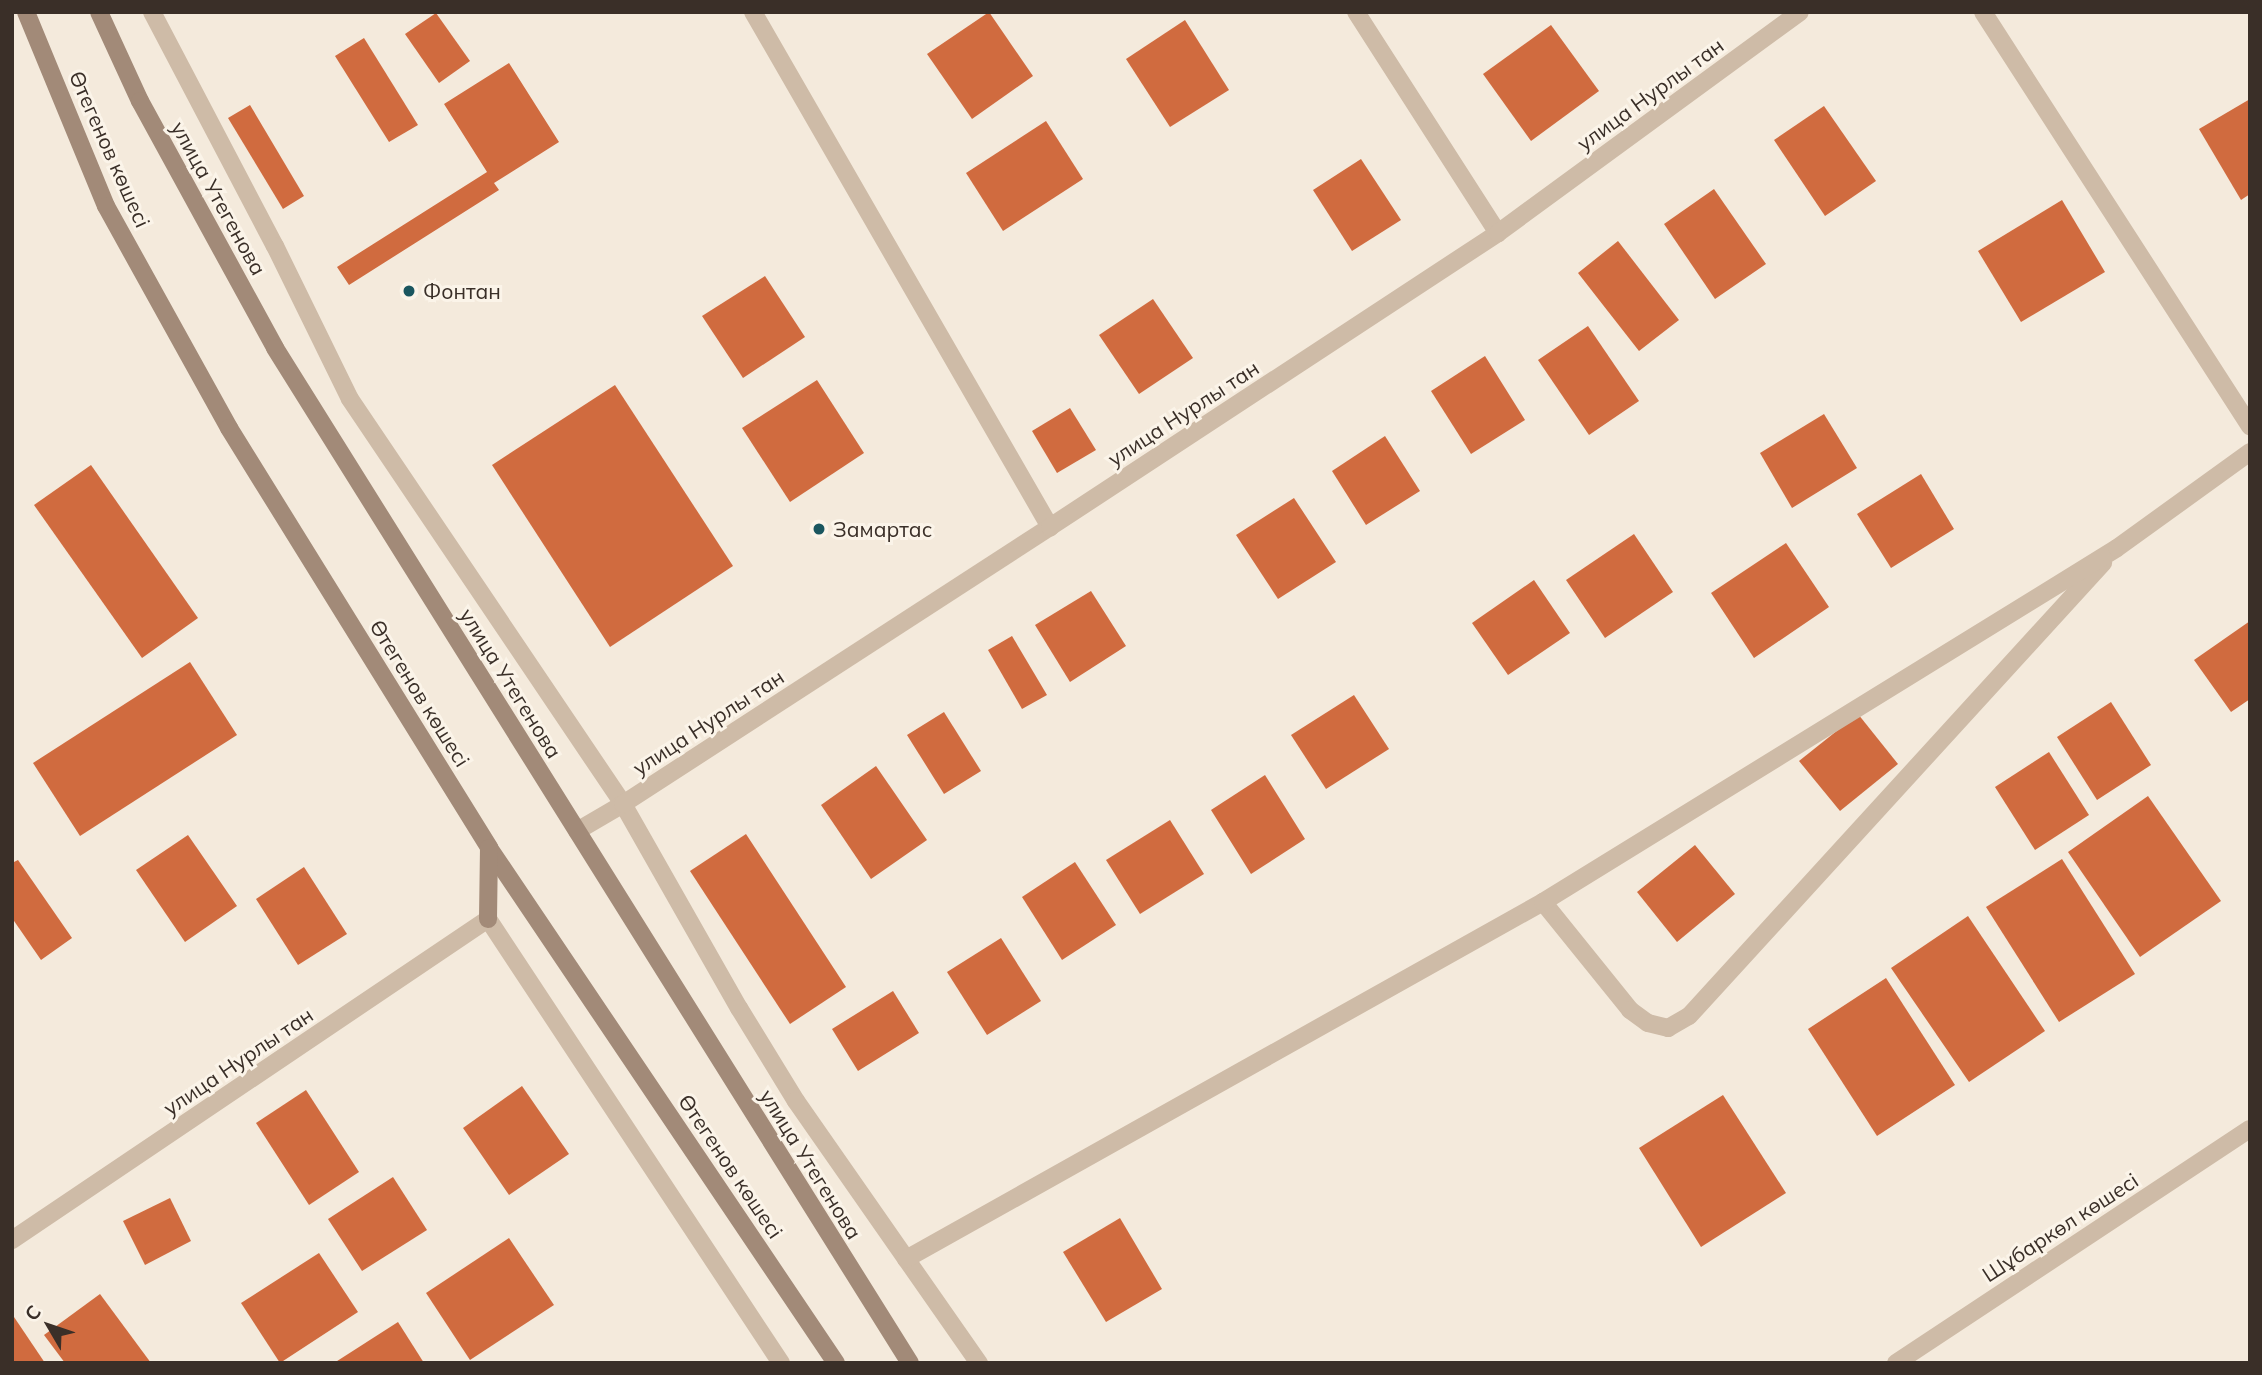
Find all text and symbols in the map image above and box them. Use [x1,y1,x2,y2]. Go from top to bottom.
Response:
street label: улица Нурлы тан [1572,32,1728,156]
street label: Өтегенов көшесі [64,67,156,231]
street label: улица Утегенова [166,117,272,279]
place label: Фонтан [423,278,501,304]
marker: Фонтан [401,283,417,299]
street label: улица Нурлы тан [1103,355,1263,471]
place label: Замартас [833,516,932,542]
marker: Замартас [811,521,827,537]
street label: улица Утегенова [455,603,567,763]
street label: Өтегенов көшесі [365,615,475,771]
street label: улица Нурлы тан [628,664,788,780]
street label: улица Нурлы тан [158,1002,318,1120]
street label: улица Утегенова [755,1084,867,1244]
street label: Өтегенов көшесі [673,1089,789,1243]
street label: Шұбаркөл көшесі [1977,1167,2143,1287]
north arrow [14,1291,84,1361]
text: С [19,1300,46,1325]

